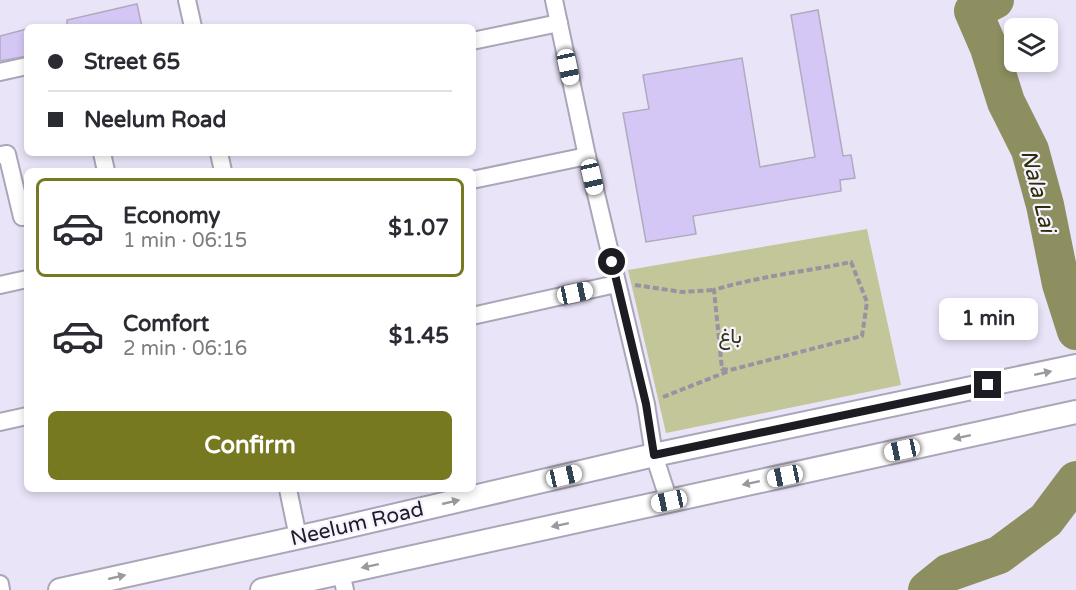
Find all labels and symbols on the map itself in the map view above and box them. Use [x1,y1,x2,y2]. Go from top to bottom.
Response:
car [555,48,581,86]
water label: Nala Lai [1015,147,1061,237]
car [579,157,605,197]
route start [598,248,625,275]
car [556,280,594,306]
callout: 1 min [938,298,1038,340]
park label: باغ [718,324,742,350]
one-way arrow [1034,368,1053,377]
route end [974,371,1001,398]
one-way arrow [953,433,971,443]
car [883,437,921,463]
car [544,463,584,489]
car [766,463,804,489]
one-way arrow [742,479,760,489]
car [650,488,688,514]
street label: Neelum Road [288,497,426,551]
one-way arrow [441,497,460,507]
one-way arrow [551,521,570,530]
one-way arrow [360,562,379,571]
one-way arrow [108,572,126,582]

